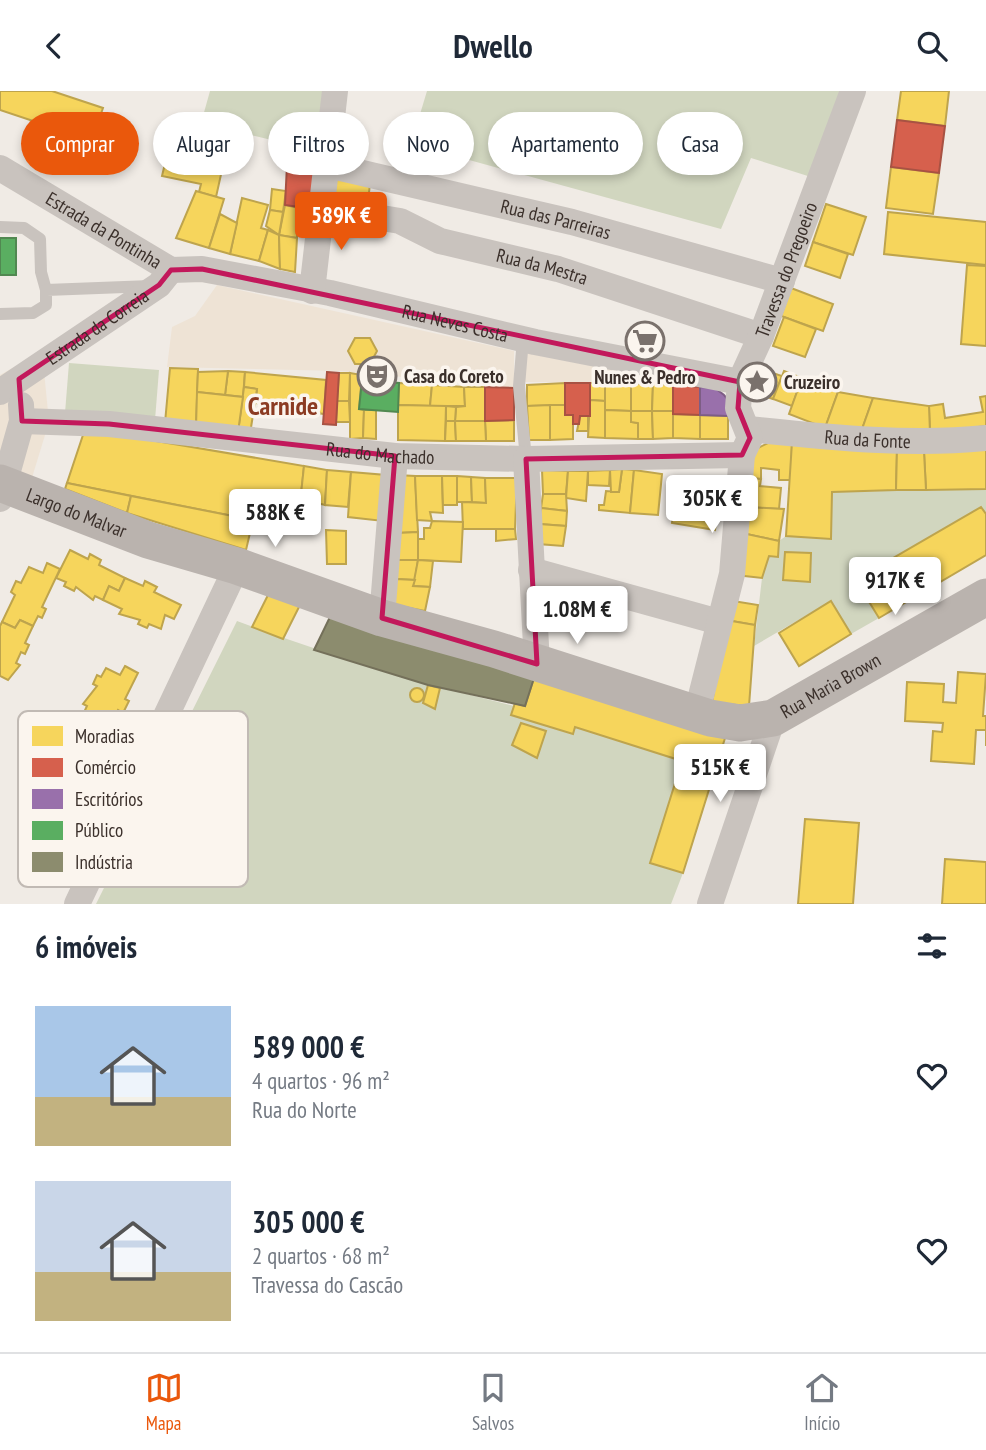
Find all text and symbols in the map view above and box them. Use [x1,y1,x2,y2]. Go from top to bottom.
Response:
text: Dwello [453,25,533,67]
icon: back [35,27,73,65]
icon: search [913,27,951,65]
chip: Comprar [21,112,139,175]
chip: Alugar [153,112,254,175]
chip: Filtros [268,112,369,175]
chip: Novo [383,112,474,175]
chip: Apartamento [488,112,643,175]
chip: Casa [657,112,743,175]
street label: Estrada da Pontinha [42,186,166,274]
pin: 589K € [284,193,398,252]
street label: Rua das Parreiras [498,194,614,244]
street label: Travessa do Pregoeiro [750,199,822,341]
text: 589K € [311,200,371,229]
street label: Rua da Mestra [494,243,591,290]
street label: Estrada da Correia [41,284,153,370]
street label: Rua Neves Costa [400,299,511,347]
supermarket icon: Nunes & Pedro [624,320,666,362]
theatre icon: Casa do Coreto [356,355,398,397]
place icon: Cruzeiro [736,361,778,403]
place label: Casa do Coreto [404,364,504,388]
place label: Nunes & Pedro [594,365,696,389]
place label: Cruzeiro [784,370,840,394]
district label: Carnide [248,389,318,422]
street label: Rua da Fonte [824,424,911,453]
street label: Rua do Machado [325,436,435,469]
pin: 305K € [655,475,769,535]
street label: Largo do Malvar [23,482,131,543]
text: 305K € [682,483,742,512]
pin: 588K € [218,489,332,549]
text: 588K € [245,497,305,526]
pin: 917K € [838,557,952,617]
text: 917K € [865,565,925,594]
pin: 1.08M € [512,587,642,646]
text: 1.08M € [543,594,611,623]
street label: Rua Maria Brown [776,647,885,723]
legend [18,711,248,887]
text: Moradias [75,724,135,748]
pin: 515K € [663,745,777,804]
text: 515K € [690,752,750,781]
text: Comércio [75,755,136,779]
text: Escritórios [75,787,143,811]
text: Público [75,818,123,842]
text: Indústria [75,850,133,874]
text: 6 imóveis [35,927,137,966]
icon: filters [913,927,951,965]
text: 589 000 € [252,1027,365,1066]
icon: home [91,1034,175,1118]
icon: heart [913,1057,951,1095]
text: 4 quartos · 96 m² [252,1066,390,1095]
text: Rua do Norte [252,1095,357,1124]
text: 305 000 € [252,1202,365,1241]
icon: home [91,1209,175,1293]
icon: heart [913,1232,951,1270]
text: 2 quartos · 68 m² [252,1241,390,1270]
text: Travessa do Cascão [252,1270,403,1299]
tab: Mapa [145,1369,183,1435]
tab: Salvos [472,1369,514,1435]
tab: Início [803,1369,841,1435]

